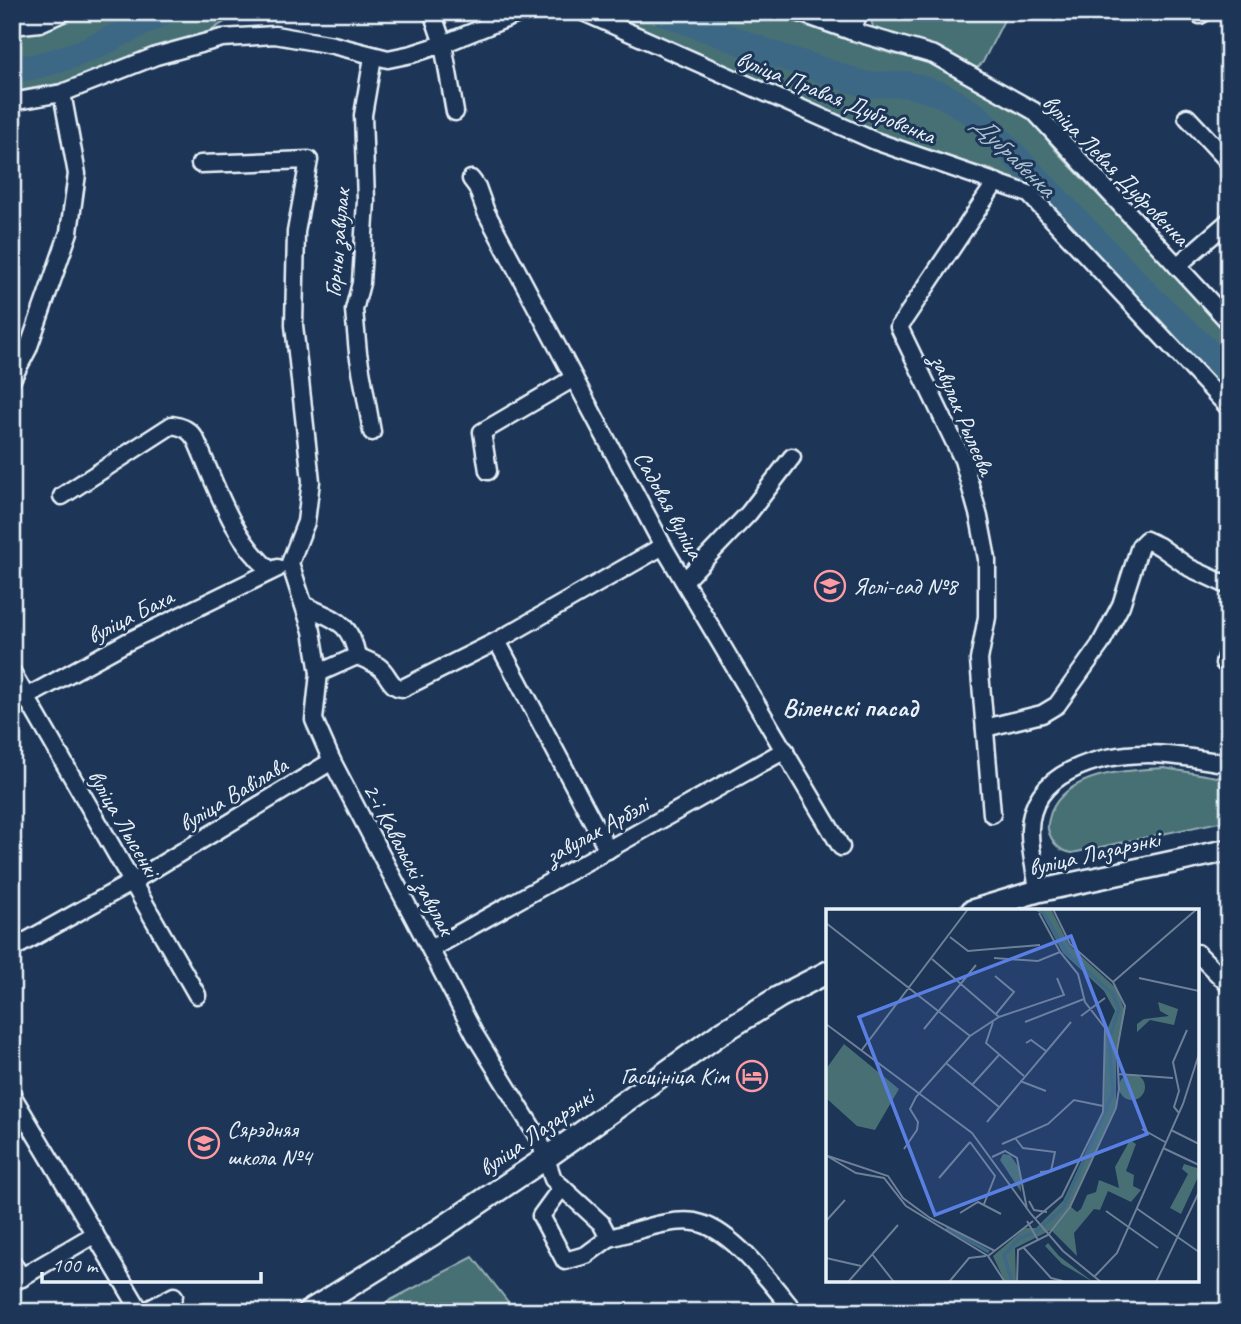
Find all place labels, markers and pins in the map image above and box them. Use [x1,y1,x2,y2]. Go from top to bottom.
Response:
school or university icon: Яслі-сад №8 [813,569,847,603]
place label: Яслі-сад №8 [853,571,959,601]
hotel icon: Гасцініца Кім [735,1059,769,1093]
place label: Гасцініца Кім [621,1061,730,1091]
place label: Сярэдняя школа №4 [227,1114,314,1172]
school or university icon: Сярэдняя школа №4 [187,1126,221,1160]

